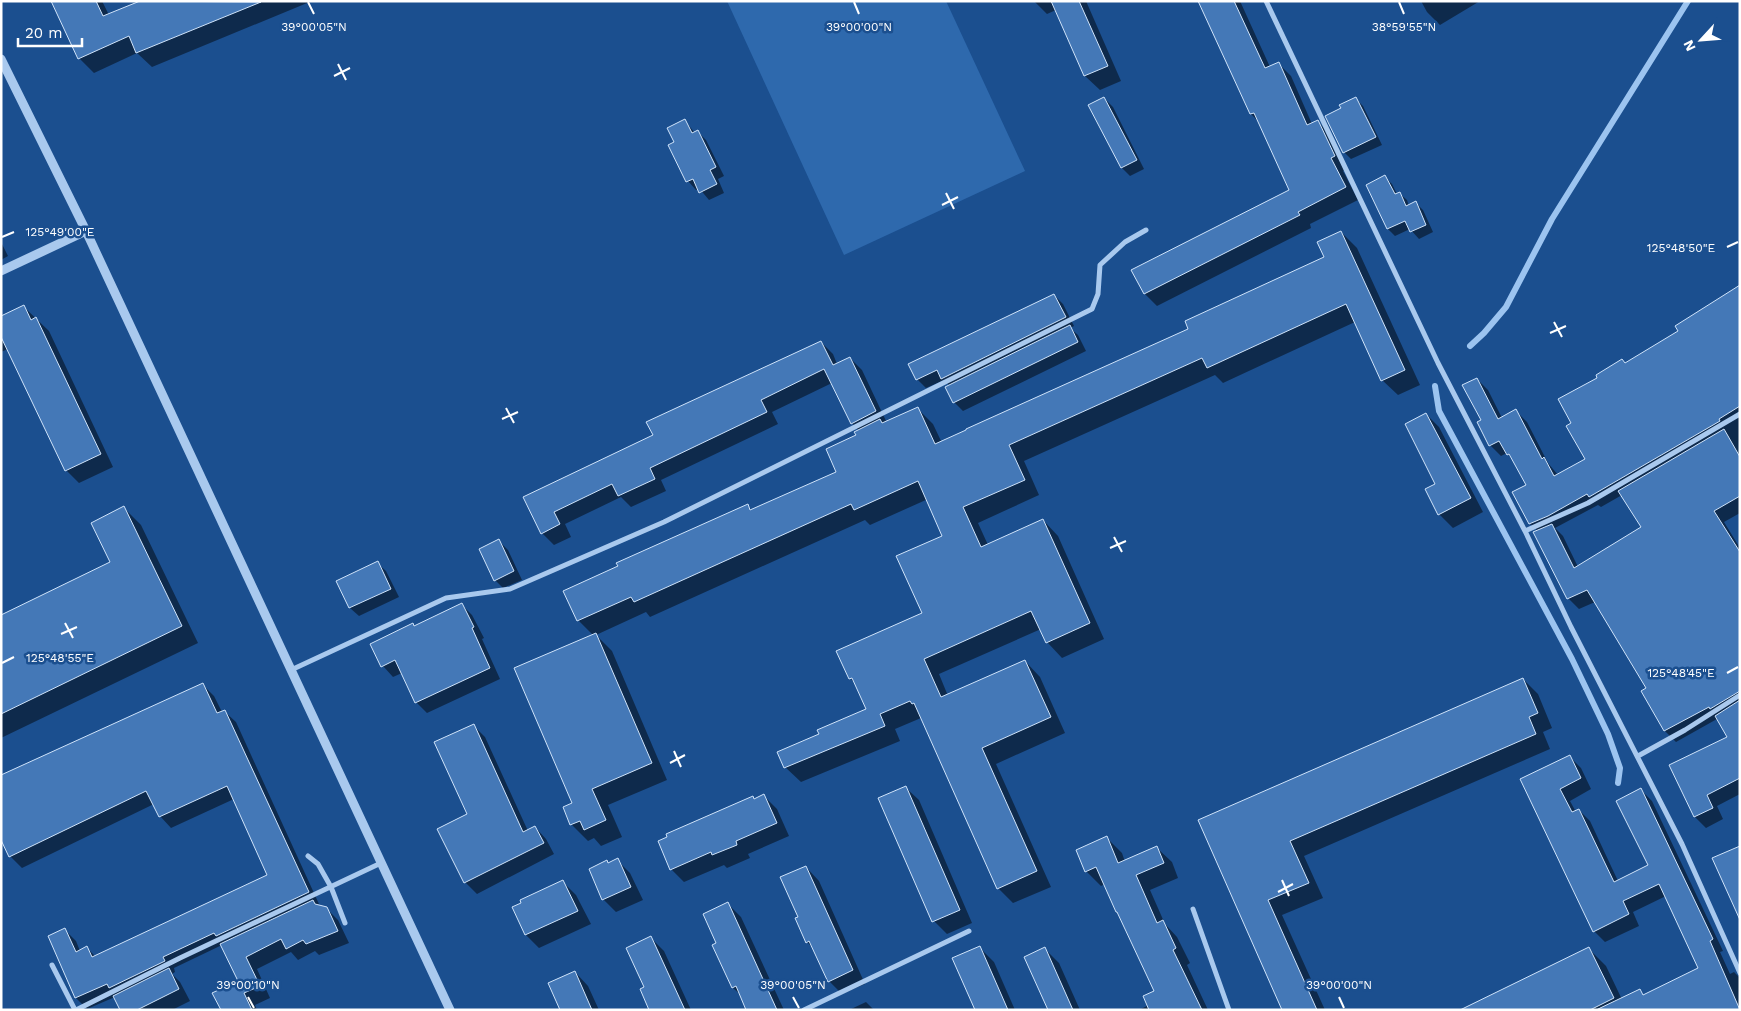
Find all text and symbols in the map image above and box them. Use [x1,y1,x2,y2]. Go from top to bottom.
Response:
scale bar [18,15,81,47]
north arrow [1676,15,1726,65]
text: 39°00'05"N [281,20,347,34]
text: 39°00'00"N [826,20,892,34]
text: 38°59'55"N [1372,20,1436,34]
text: 20 m [25,24,63,42]
text: N [1680,38,1699,54]
text: 125°49'00"E [26,225,95,239]
text: 125°48'50"E [1647,241,1716,255]
text: 125°48'55"E [26,651,94,665]
text: 125°48'45"E [1647,666,1715,680]
text: 39°00'10"N [216,978,280,992]
text: 39°00'05"N [760,978,826,992]
text: 39°00'00"N [1306,978,1372,992]

